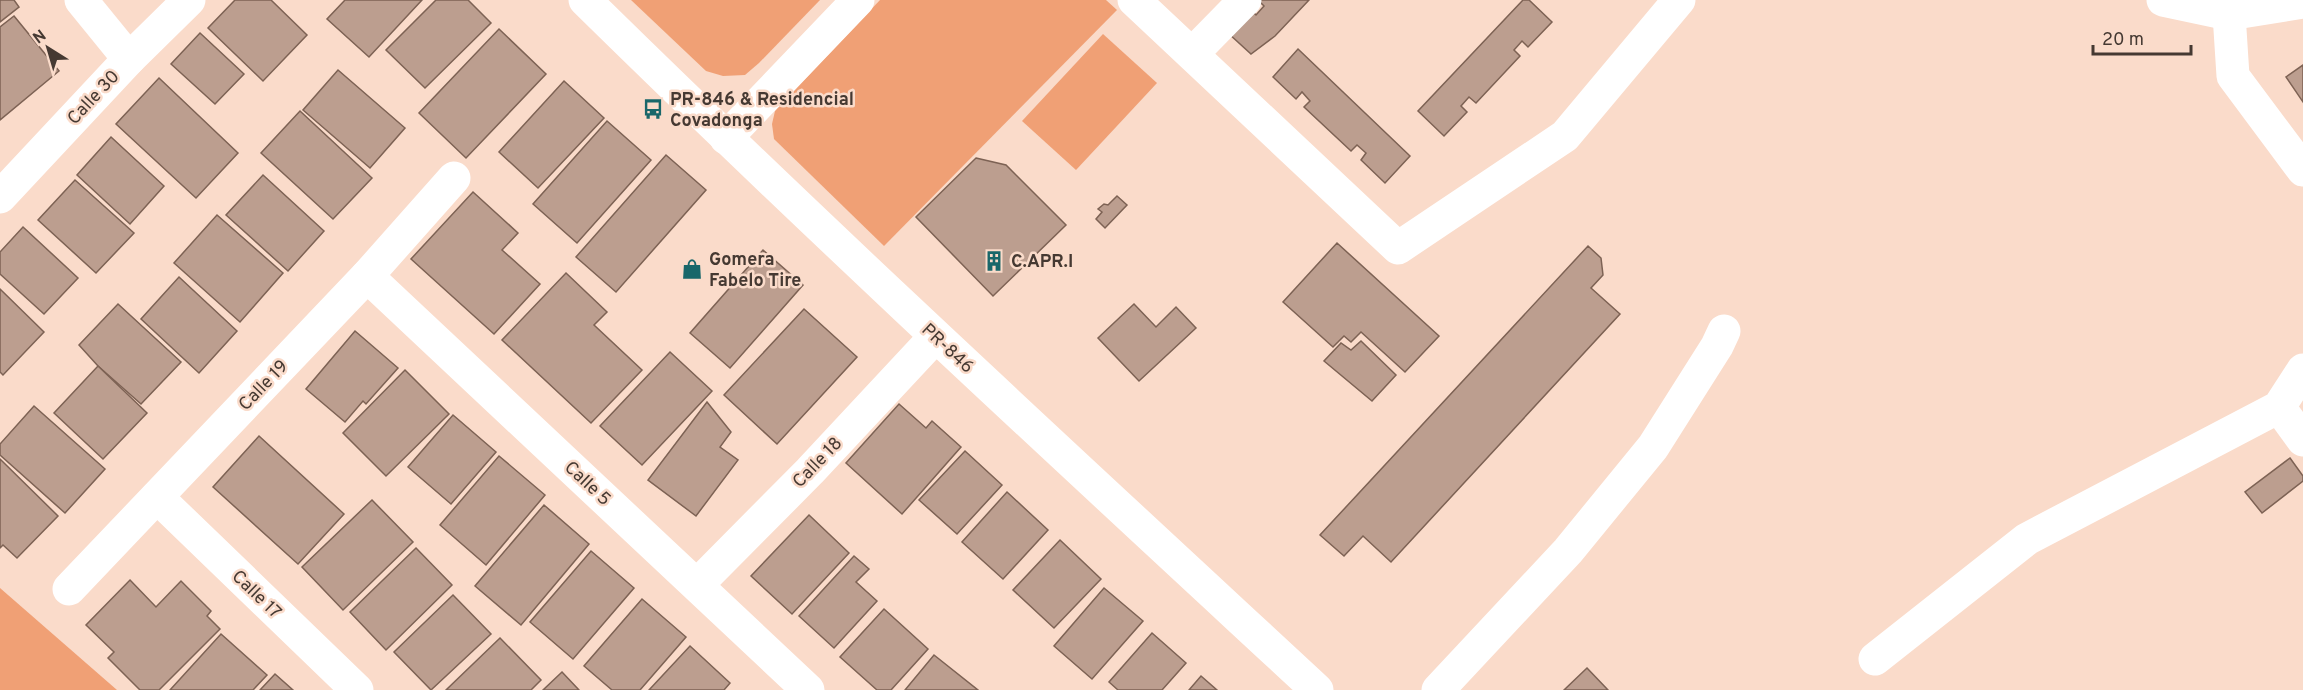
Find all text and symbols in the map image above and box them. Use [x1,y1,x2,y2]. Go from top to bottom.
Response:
north arrow [18,18,78,78]
scale bar [2093,18,2190,56]
text: N [30,26,51,49]
text: 20 m [2102,29,2144,52]
street label: Calle 30 [63,66,125,130]
place label: PR-846 & Residencial Covadonga [670,89,854,133]
bus stop icon: PR-846 & Residencial Covadonga [641,97,665,121]
place label: Gomera Fabelo Tire [709,249,801,293]
building icon: C.APR.I [982,249,1006,273]
place label: C.APR.I [1011,251,1073,274]
shop icon: Gomera Fabelo Tire [680,257,704,281]
street label: PR-846 [916,319,978,379]
street label: Calle 19 [234,356,294,416]
street label: Calle 18 [788,433,848,493]
street label: Calle 5 [559,457,615,511]
street label: Calle 17 [226,566,286,624]

